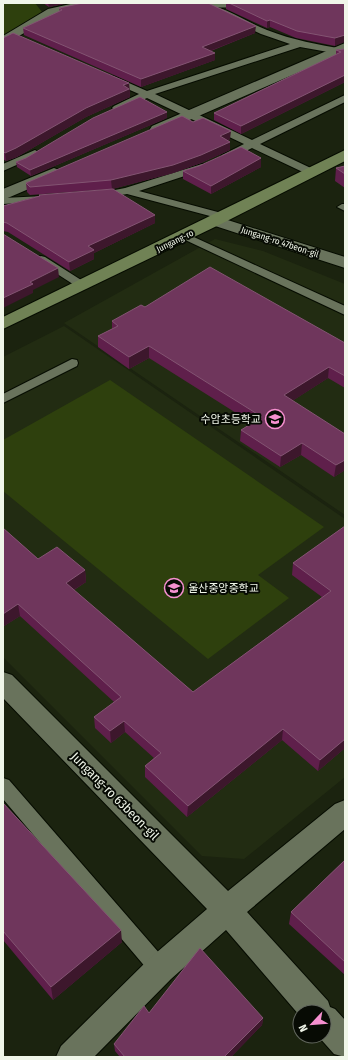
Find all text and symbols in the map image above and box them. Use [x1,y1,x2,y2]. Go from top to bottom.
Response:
street label: Jungang-ro 47beon-gil [240,225,321,259]
street label: Jungang-ro [155,228,195,254]
school or university icon: 수암초등학교 [264,408,286,430]
place label: 수암초등학교 [200,413,261,426]
school or university icon: 울산중앙중학교 [163,577,185,599]
place label: 울산중앙중학교 [188,582,259,595]
street label: Jungang-ro 63beon-gil [68,749,162,843]
north arrow [292,1004,332,1044]
text: N [296,1022,311,1034]

